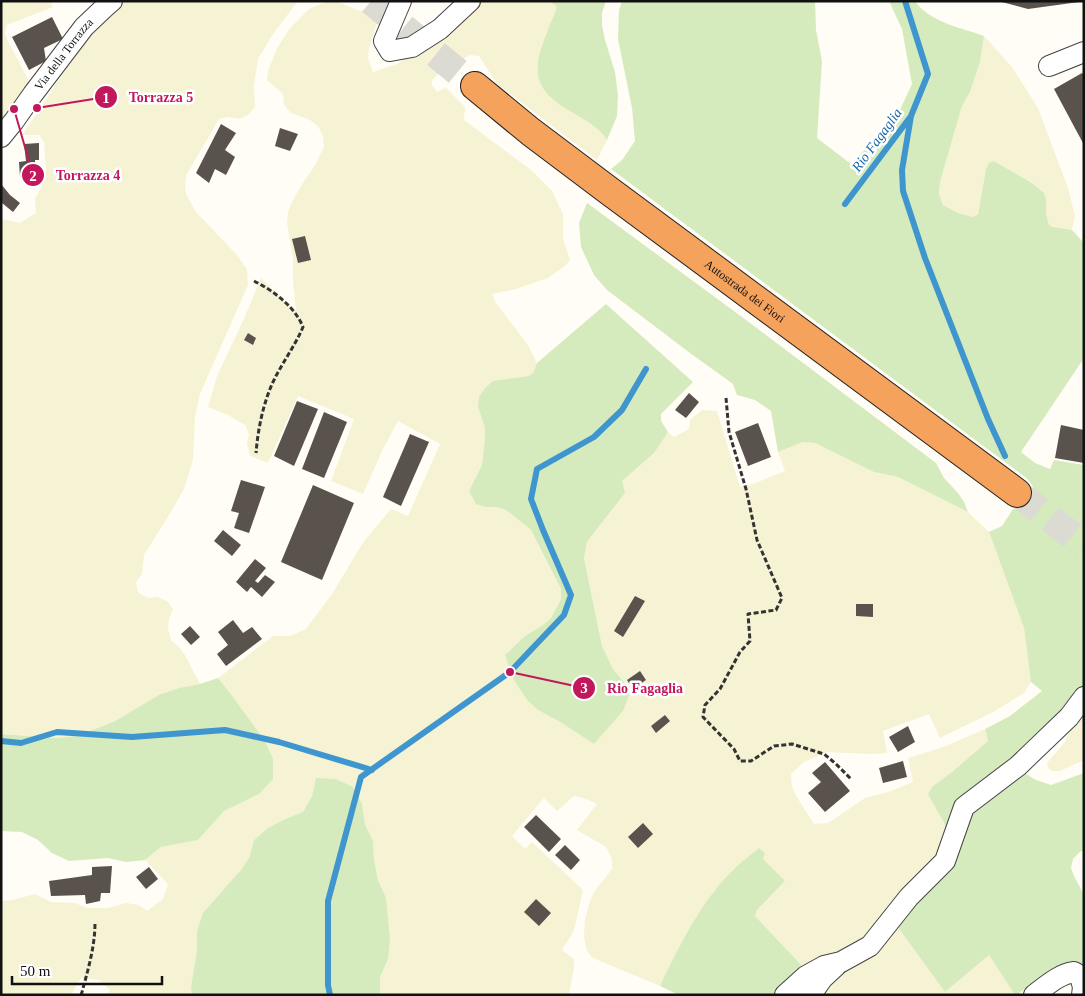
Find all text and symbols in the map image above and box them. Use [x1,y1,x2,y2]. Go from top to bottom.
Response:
street label: Via della Torrazza [31,15,97,93]
callout: Torrazza 5 [93,83,203,112]
text: 1 [102,90,110,106]
text: Torrazza 5 [129,90,193,105]
water label: Rio Fagaglia [849,106,905,175]
callout: Torrazza 4 [20,161,130,190]
text: 2 [29,168,37,184]
text: Torrazza 4 [56,168,120,183]
street label: Autostrada dei Fiori [702,257,788,326]
callout: Rio Fagaglia [572,674,693,703]
text: 3 [580,680,588,696]
text: Rio Fagaglia [607,681,683,696]
scale bar [12,954,162,986]
text: 50 m [20,963,51,979]

